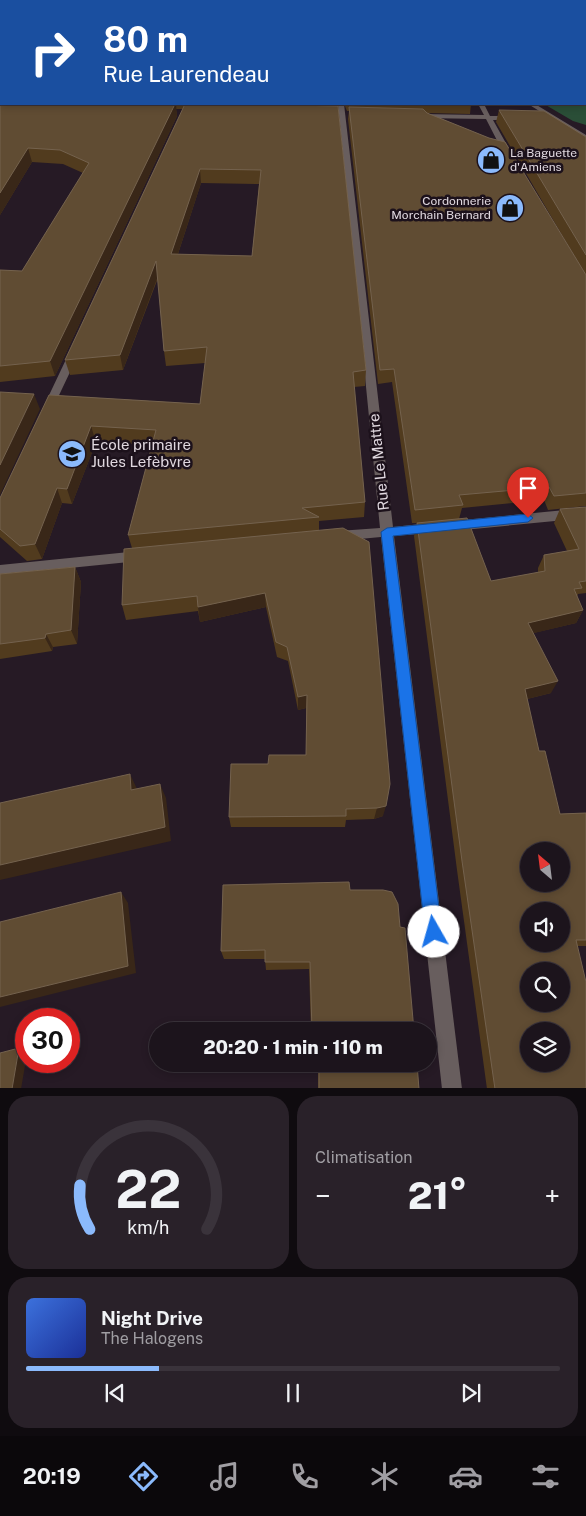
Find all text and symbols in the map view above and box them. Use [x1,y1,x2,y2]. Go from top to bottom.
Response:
text: 80 m [103,19,188,60]
icon: right [20,20,85,85]
text: Rue Laurendeau [103,61,270,87]
shop icon: La Baguette d'Amiens [476,145,506,175]
place label: La Baguette d'Amiens [510,146,577,174]
shop icon: Cordonnerie Morchain Bernard [495,193,525,223]
place label: Cordonnerie Morchain Bernard [391,194,491,222]
street label: Rue Le Mattre [365,413,392,511]
place label: École primaire Jules Lefèbvre [91,436,191,470]
school or university icon: École primaire Jules Lefèbvre [57,439,87,469]
pin [507,467,549,518]
icon: arrive [514,474,542,502]
north arrow [520,842,570,892]
map controls [520,842,570,1072]
button: sound [520,902,570,952]
position arrow [407,905,459,957]
button: search [520,962,570,1012]
speed limit sign: 30 [15,1008,80,1073]
button: layers [520,1022,570,1072]
text: 20:20 · 1 min · 110 m [203,1036,383,1058]
text: Climatisation [315,1148,412,1167]
text: 22 [115,1159,182,1220]
text: 21° [408,1173,467,1218]
text: − [315,1179,331,1212]
text: + [544,1179,560,1212]
text: km/h [127,1217,170,1238]
text: Night Drive [101,1307,203,1329]
text: The Halogens [101,1329,203,1348]
icon: previous [101,1379,129,1407]
icon: pause [279,1379,307,1407]
icon: next [457,1379,485,1407]
icon: directions [126,1459,161,1494]
icon: music [207,1459,242,1494]
icon: phone [287,1459,322,1494]
icon: climate [367,1459,402,1494]
icon: car [448,1459,483,1494]
icon: filters [528,1459,563,1494]
text: 20:19 [23,1463,81,1489]

